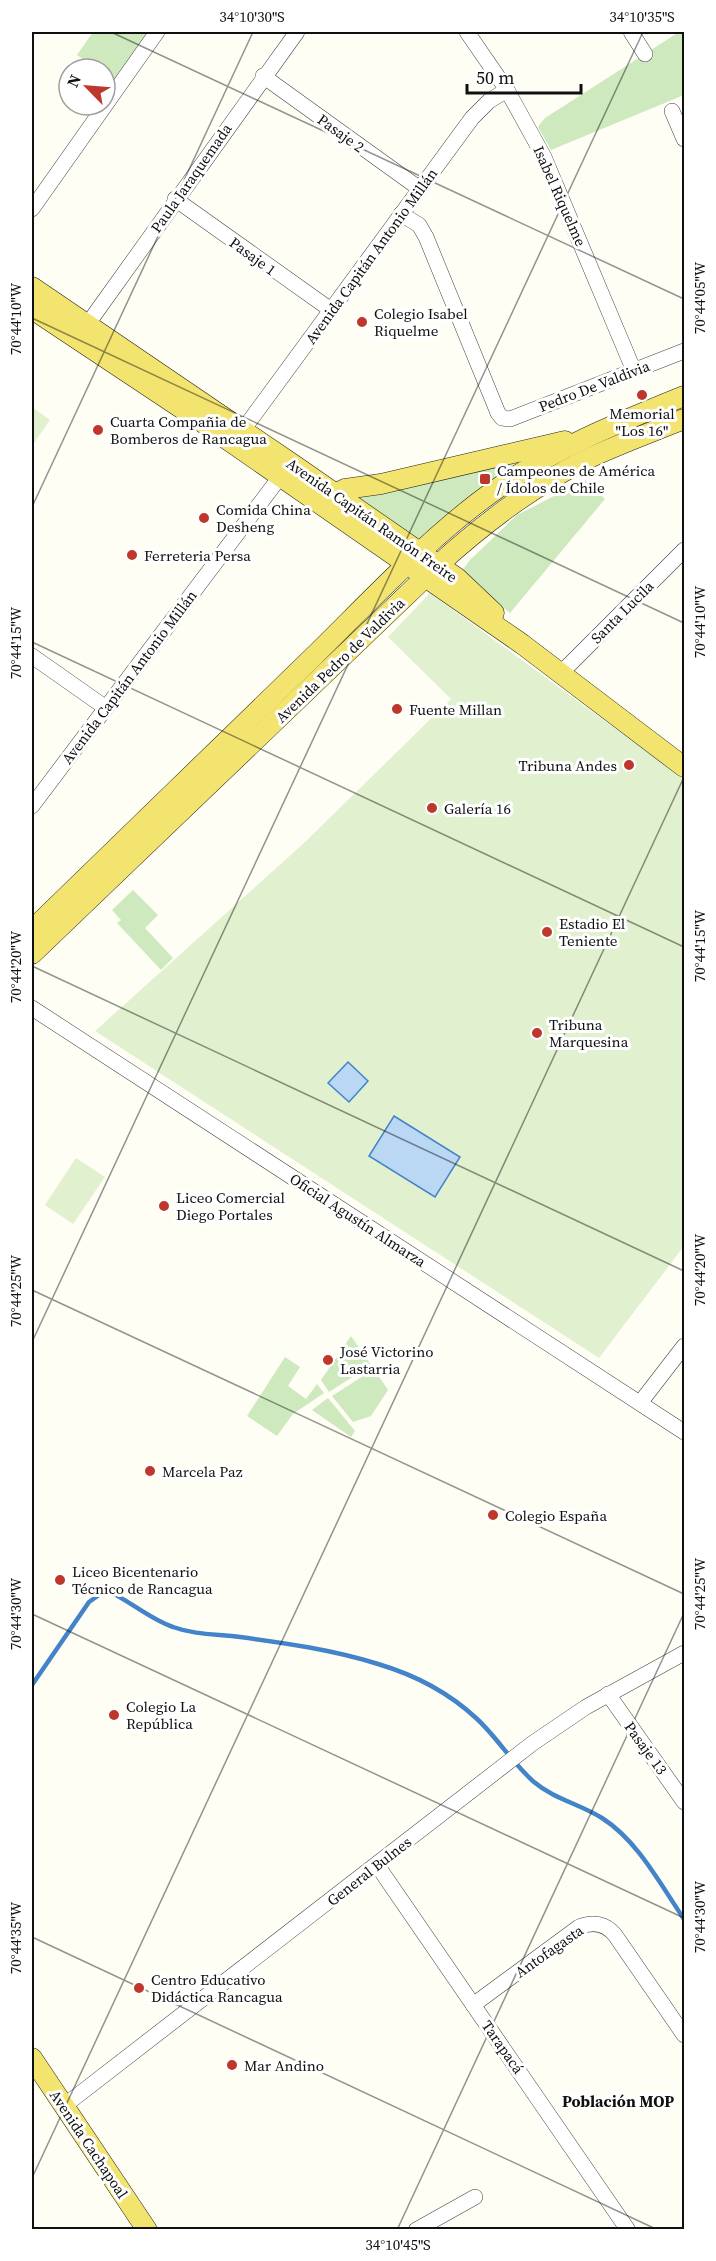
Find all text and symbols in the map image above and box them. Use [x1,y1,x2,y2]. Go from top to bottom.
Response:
text: 34°10'30"S [219,6,285,27]
text: 34°10'35"S [609,6,675,27]
north arrow [57,57,117,117]
scale bar [467,57,581,95]
text: 50 m [476,65,514,90]
text: N [61,70,86,91]
street label: Pasaje 2 [313,109,369,157]
street label: Paula Jaraquemada [145,119,237,237]
street label: Isabel Riquelme [528,142,592,250]
street label: Avenida Capitán Antonio Millán [300,164,442,348]
street label: Pasaje 1 [225,232,281,280]
text: 70°44'05"W [689,261,710,334]
text: 70°44'10"W [5,282,26,355]
place label: Colegio Isabel Riquelme [374,303,468,341]
marker: Colegio Isabel Riquelme [355,315,369,329]
street label: Pedro De Valdivia [535,355,653,417]
marker: Memorial "Los 16" [635,388,649,402]
place label: Memorial "Los 16" [609,403,675,441]
place label: Cuarta Compañia de Bomberos de Rancagua [110,411,267,449]
marker: Cuarta Compañia de Bomberos de Rancagua [91,423,105,437]
street label: Avenida Capitán Ramón Freire [282,453,462,587]
place label: Campeones de América / Ídolos de Chile [497,460,656,498]
marker: Campeones de América / Ídolos de Chile [478,472,492,486]
place label: Comida China Desheng [216,499,311,537]
marker: Comida China Desheng [197,511,211,525]
place label: Ferreteria Persa [144,545,251,566]
marker: Ferreteria Persa [125,548,139,562]
street label: Santa Lucila [586,576,658,648]
text: 70°44'10"W [689,585,710,658]
street label: Avenida Capitán Antonio Millán [57,586,201,768]
street label: Avenida Pedro de Valdivia [271,592,410,727]
text: 70°44'15"W [5,606,26,679]
place label: Fuente Millan [409,699,502,720]
marker: Fuente Millan [390,702,404,716]
place label: Tribuna Andes [518,755,617,776]
marker: Tribuna Andes [622,758,636,772]
place label: Galería 16 [444,798,511,819]
marker: Galería 16 [425,801,439,815]
text: 70°44'15"W [689,909,710,982]
place label: Estadio El Teniente [559,913,626,951]
marker: Estadio El Teniente [540,925,554,939]
text: 70°44'20"W [5,930,26,1003]
place label: Tribuna Marquesina [549,1014,629,1052]
marker: Tribuna Marquesina [530,1026,544,1040]
street label: Oficial Agustín Almarza [286,1168,430,1272]
place label: Liceo Comercial Diego Portales [176,1187,286,1225]
marker: Liceo Comercial Diego Portales [157,1199,171,1213]
text: 70°44'20"W [689,1233,710,1306]
text: 70°44'25"W [5,1254,26,1327]
place label: José Victorino Lastarria [339,1341,433,1379]
marker: José Victorino Lastarria [321,1353,335,1367]
place label: Marcela Paz [162,1461,243,1482]
marker: Marcela Paz [143,1464,157,1478]
place label: Colegio España [505,1505,607,1526]
marker: Colegio España [486,1508,500,1522]
text: 70°44'25"W [689,1557,710,1630]
place label: Liceo Bicentenario Técnico de Rancagua [72,1561,213,1599]
marker: Liceo Bicentenario Técnico de Rancagua [53,1573,67,1587]
text: 70°44'30"W [5,1577,26,1650]
place label: Colegio La República [126,1696,197,1734]
marker: Colegio La República [107,1708,121,1722]
street label: Pasaje 13 [620,1717,672,1779]
street label: General Bulnes [322,1831,416,1911]
text: 70°44'30"W [689,1880,710,1953]
text: 70°44'35"W [5,1901,26,1974]
street label: Antofagasta [511,1920,588,1982]
place label: Centro Educativo Didáctica Rancagua [151,1969,283,2007]
marker: Centro Educativo Didáctica Rancagua [132,1981,146,1995]
street label: Tarapacá [477,2016,529,2078]
place label: Mar Andino [244,2055,324,2076]
marker: Mar Andino [225,2058,239,2072]
street label: Avenida Cachapoal [45,2086,133,2203]
district label: Población MOP [562,2090,674,2112]
text: 34°10'45"S [365,2234,431,2255]

